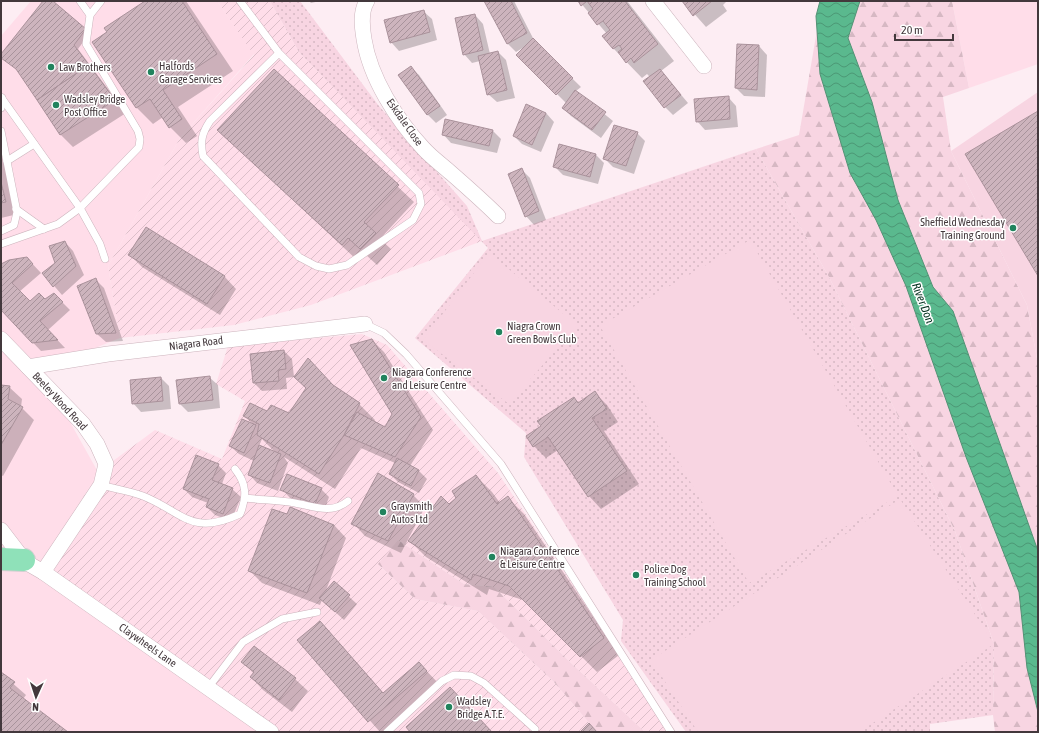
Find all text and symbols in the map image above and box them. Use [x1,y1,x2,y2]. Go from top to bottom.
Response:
scale bar [895,16,953,42]
text: 20 m [901,23,923,37]
place label: Halfords Garage Services [159,60,222,85]
place label: Law Brothers [59,61,111,73]
marker: Law Brothers [46,62,56,72]
marker: Halfords Garage Services [146,67,156,77]
place label: Wadsley Bridge Post Office [64,93,125,118]
street label: Eskdale Close [384,96,426,148]
marker: Wadsley Bridge Post Office [51,100,61,110]
place label: Sheffield Wednesday Training Ground [920,216,1005,241]
marker: Sheffield Wednesday Training Ground [1008,223,1018,233]
water label: River Don [909,281,937,325]
place label: Niagra Crown Green Bowls Club [507,320,576,345]
marker: Niagra Crown Green Bowls Club [494,327,504,337]
street label: Niagara Road [168,334,224,352]
place label: Niagara Conference and Leisure Centre [392,366,472,391]
street label: Beeley Wood Road [30,370,90,432]
marker: Niagara Conference and Leisure Centre [379,373,389,383]
place label: Graysmith Autos Ltd [391,500,432,525]
marker: Graysmith Autos Ltd [378,507,388,517]
place label: Niagara Conference & Leisure Centre [500,545,580,570]
marker: Niagara Conference & Leisure Centre [487,552,497,562]
place label: Police Dog Training School [644,563,706,588]
marker: Police Dog Training School [631,570,641,580]
street label: Claywheels Lane [117,621,179,669]
north arrow [16,677,56,717]
place label: Wadsley Bridge A.T.E. [457,695,504,720]
text: N [32,701,39,713]
marker: Wadsley Bridge A.T.E. [444,702,454,712]

